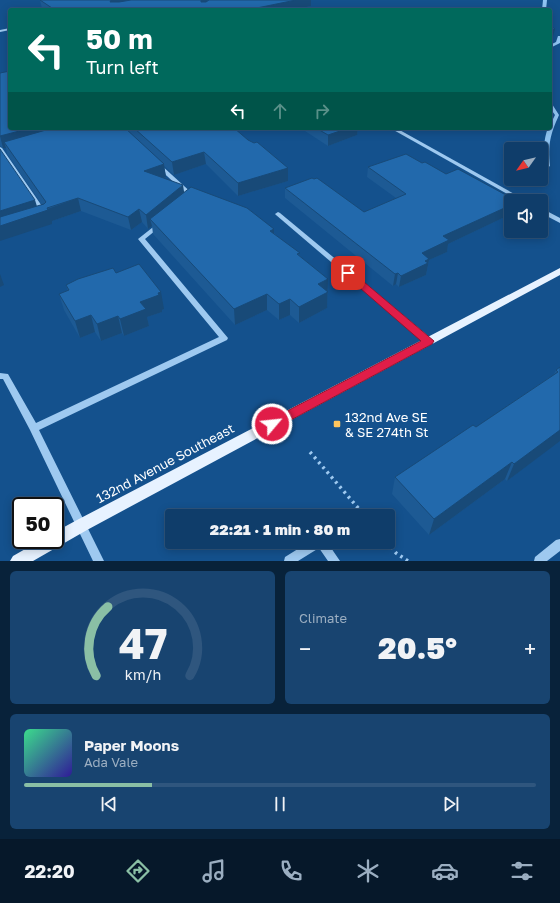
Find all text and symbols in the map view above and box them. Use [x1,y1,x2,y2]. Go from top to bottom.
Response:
text: 50 m [86,22,153,55]
icon: left [20,24,72,76]
text: Turn left [86,56,159,78]
icon: left [227,100,249,122]
icon: ahead [269,100,291,122]
icon: right [311,100,333,122]
north arrow [504,142,548,186]
map controls [504,142,548,238]
button: sound [504,194,548,238]
pin [331,256,365,290]
icon: arrive [337,262,359,284]
position arrow [251,403,293,445]
place label: 132nd Ave SE & SE 274th St [345,409,429,440]
marker: 132nd Ave SE & SE 274th St [332,419,342,429]
street label: 132nd Avenue Southeast [93,420,237,506]
speed limit sign: 50 [12,497,64,549]
text: 22:21 · 1 min · 80 m [210,520,350,538]
text: Climate [299,610,347,626]
text: 47 [118,617,167,667]
text: 20.5° [378,630,457,666]
text: − [299,635,311,662]
text: + [524,635,536,662]
text: km/h [124,665,161,682]
text: Paper Moons [84,736,179,754]
text: Ada Vale [84,754,138,770]
icon: previous [98,793,120,815]
icon: pause [269,793,291,815]
icon: next [440,793,462,815]
icon: directions [124,857,152,885]
icon: music [200,857,228,885]
icon: phone [277,857,305,885]
icon: climate [354,857,382,885]
icon: car [431,857,459,885]
icon: filters [508,857,536,885]
text: 22:20 [24,860,75,882]

